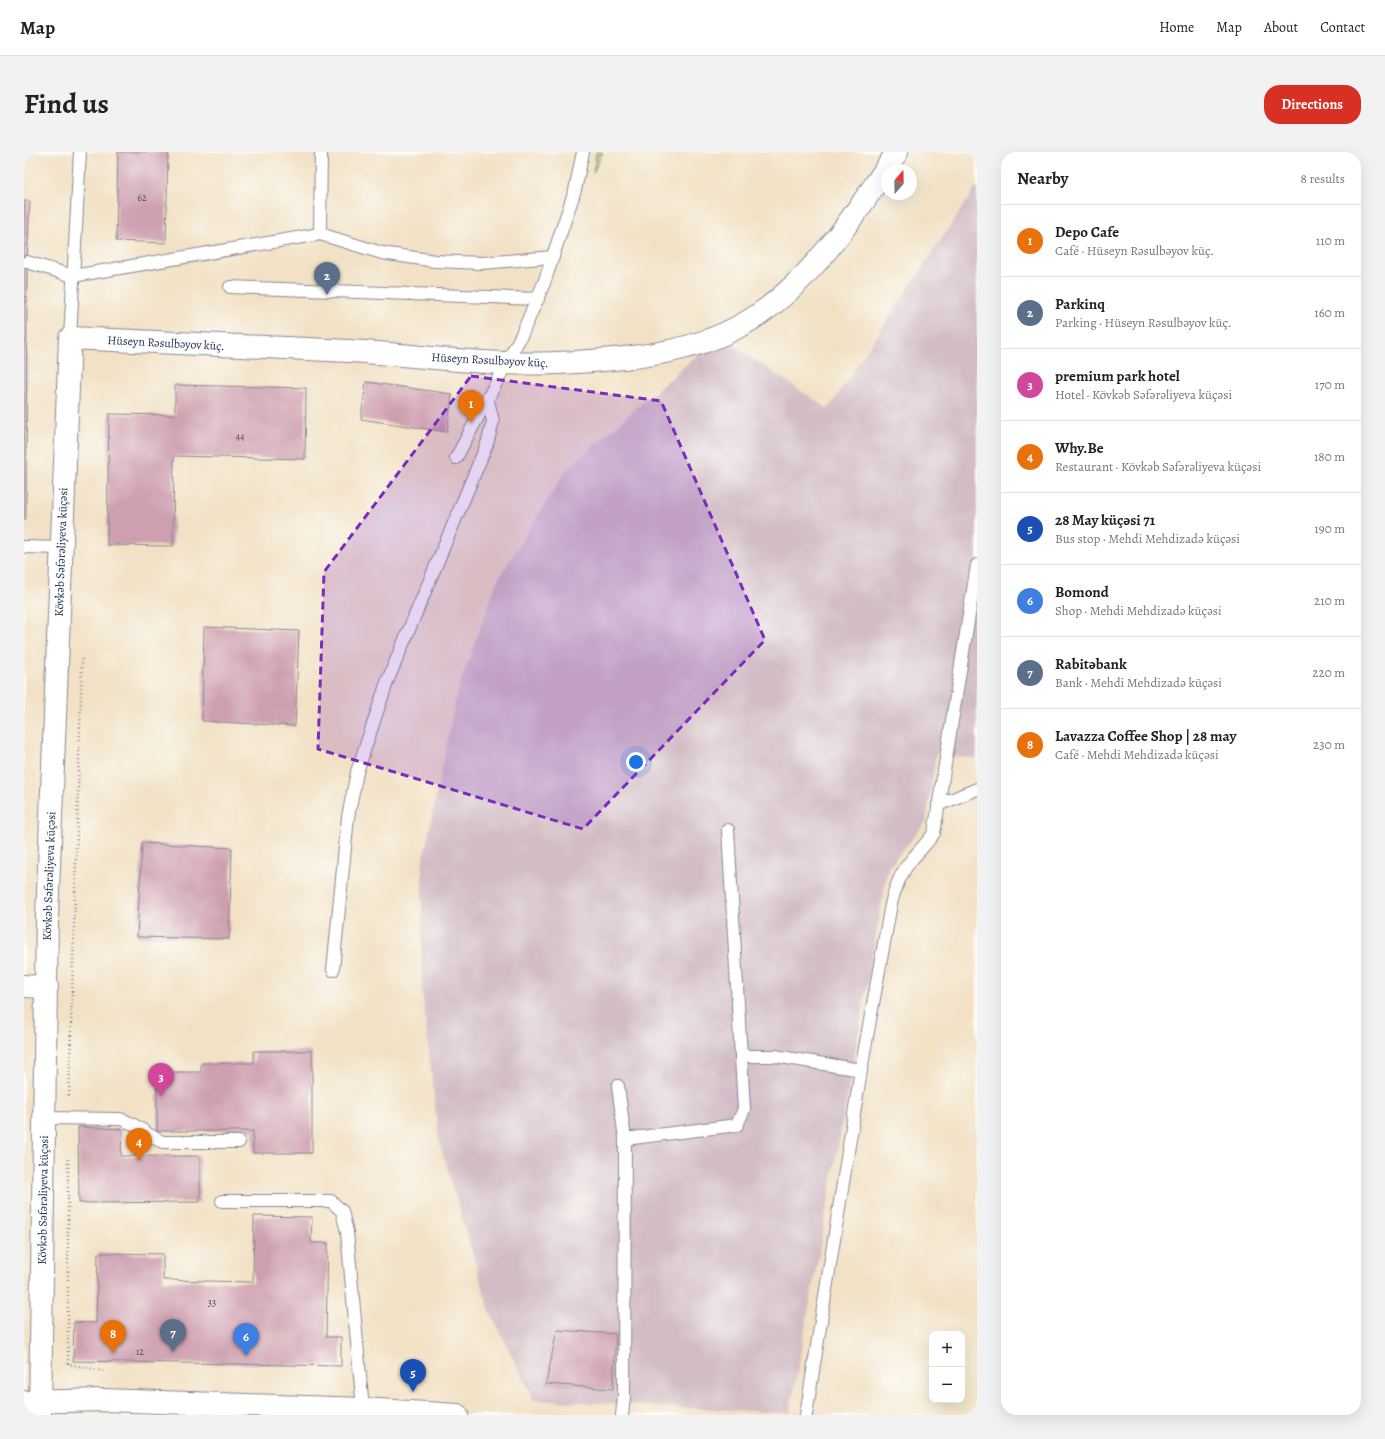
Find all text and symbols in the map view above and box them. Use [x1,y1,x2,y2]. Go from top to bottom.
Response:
text: Map [20,15,55,41]
text: Home [1159,18,1194,37]
text: Map [1216,18,1242,37]
text: About [1264,18,1298,37]
text: Contact [1320,18,1365,37]
text: Find us [24,85,109,123]
button: Directions [1264,85,1361,124]
north arrow [881,164,917,200]
text: Nearby [1017,167,1068,190]
text: 8 results [1301,170,1345,187]
house number: 62 [137,191,147,204]
text: Depo Cafe [1055,222,1119,242]
text: 1 [1028,232,1032,249]
text: 110 m [1316,232,1345,249]
text: Café · Hüseyn Rəsulbəyov küç. [1055,242,1214,259]
pin: 2 [314,262,340,295]
text: Parkinq [1055,294,1105,314]
text: 2 [1027,304,1033,321]
text: 160 m [1314,304,1345,321]
text: Parking · Hüseyn Rəsulbəyov küç. [1055,314,1232,331]
street label: Hüseyn Rəsulbəyov küç. [107,332,225,354]
street label: Hüseyn Rəsulbəyov küç. [431,349,549,371]
text: premium park hotel [1055,366,1180,386]
text: 3 [1027,376,1033,393]
text: 170 m [1315,376,1345,393]
text: Hotel · Kövkəb Səfərəliyeva küçəsi [1055,386,1232,403]
pin: 1 [458,390,484,423]
house number: 44 [235,430,245,443]
text: Why.Be [1055,438,1104,458]
text: 4 [1027,448,1033,465]
text: 180 m [1314,448,1345,465]
text: Restaurant · Kövkəb Səfərəliyeva küçəsi [1055,458,1261,475]
street label: Kövkəb Səfərəliyeva küçəsi [51,487,71,617]
text: 28 May küçəsi 71 [1055,510,1155,530]
text: 5 [1027,520,1033,537]
text: 190 m [1314,520,1345,537]
text: Bus stop · Mehdi Mehdizadə küçəsi [1055,530,1240,547]
text: Bomond [1055,582,1109,602]
text: 6 [1027,592,1033,609]
text: 210 m [1314,592,1345,609]
text: Shop · Mehdi Mehdizadə küçəsi [1055,602,1222,619]
text: Rabitəbank [1055,654,1127,674]
text: 7 [1027,664,1033,681]
text: 220 m [1312,664,1345,681]
text: Bank · Mehdi Mehdizadə küçəsi [1055,674,1222,691]
text: Lavazza Coffee Shop | 28 may [1055,726,1236,746]
text: 8 [1027,736,1033,753]
text: 230 m [1313,736,1345,753]
text: Café · Mehdi Mehdizadə küçəsi [1055,746,1219,763]
your location [626,752,646,772]
street label: Kövkəb Səfərəliyeva küçəsi [39,811,59,941]
pin: 3 [148,1063,174,1096]
pin: 4 [126,1128,152,1161]
street label: Kövkəb Səfərəliyeva küçəsi [34,1135,52,1265]
house number: 33 [208,1296,216,1309]
pin: 7 [160,1319,186,1352]
pin: 8 [100,1320,126,1353]
pin: 6 [233,1323,259,1356]
map controls [929,1331,965,1403]
button: + [929,1331,965,1367]
house number: 12 [136,1345,144,1358]
pin: 5 [400,1359,426,1392]
button: − [929,1367,965,1403]

